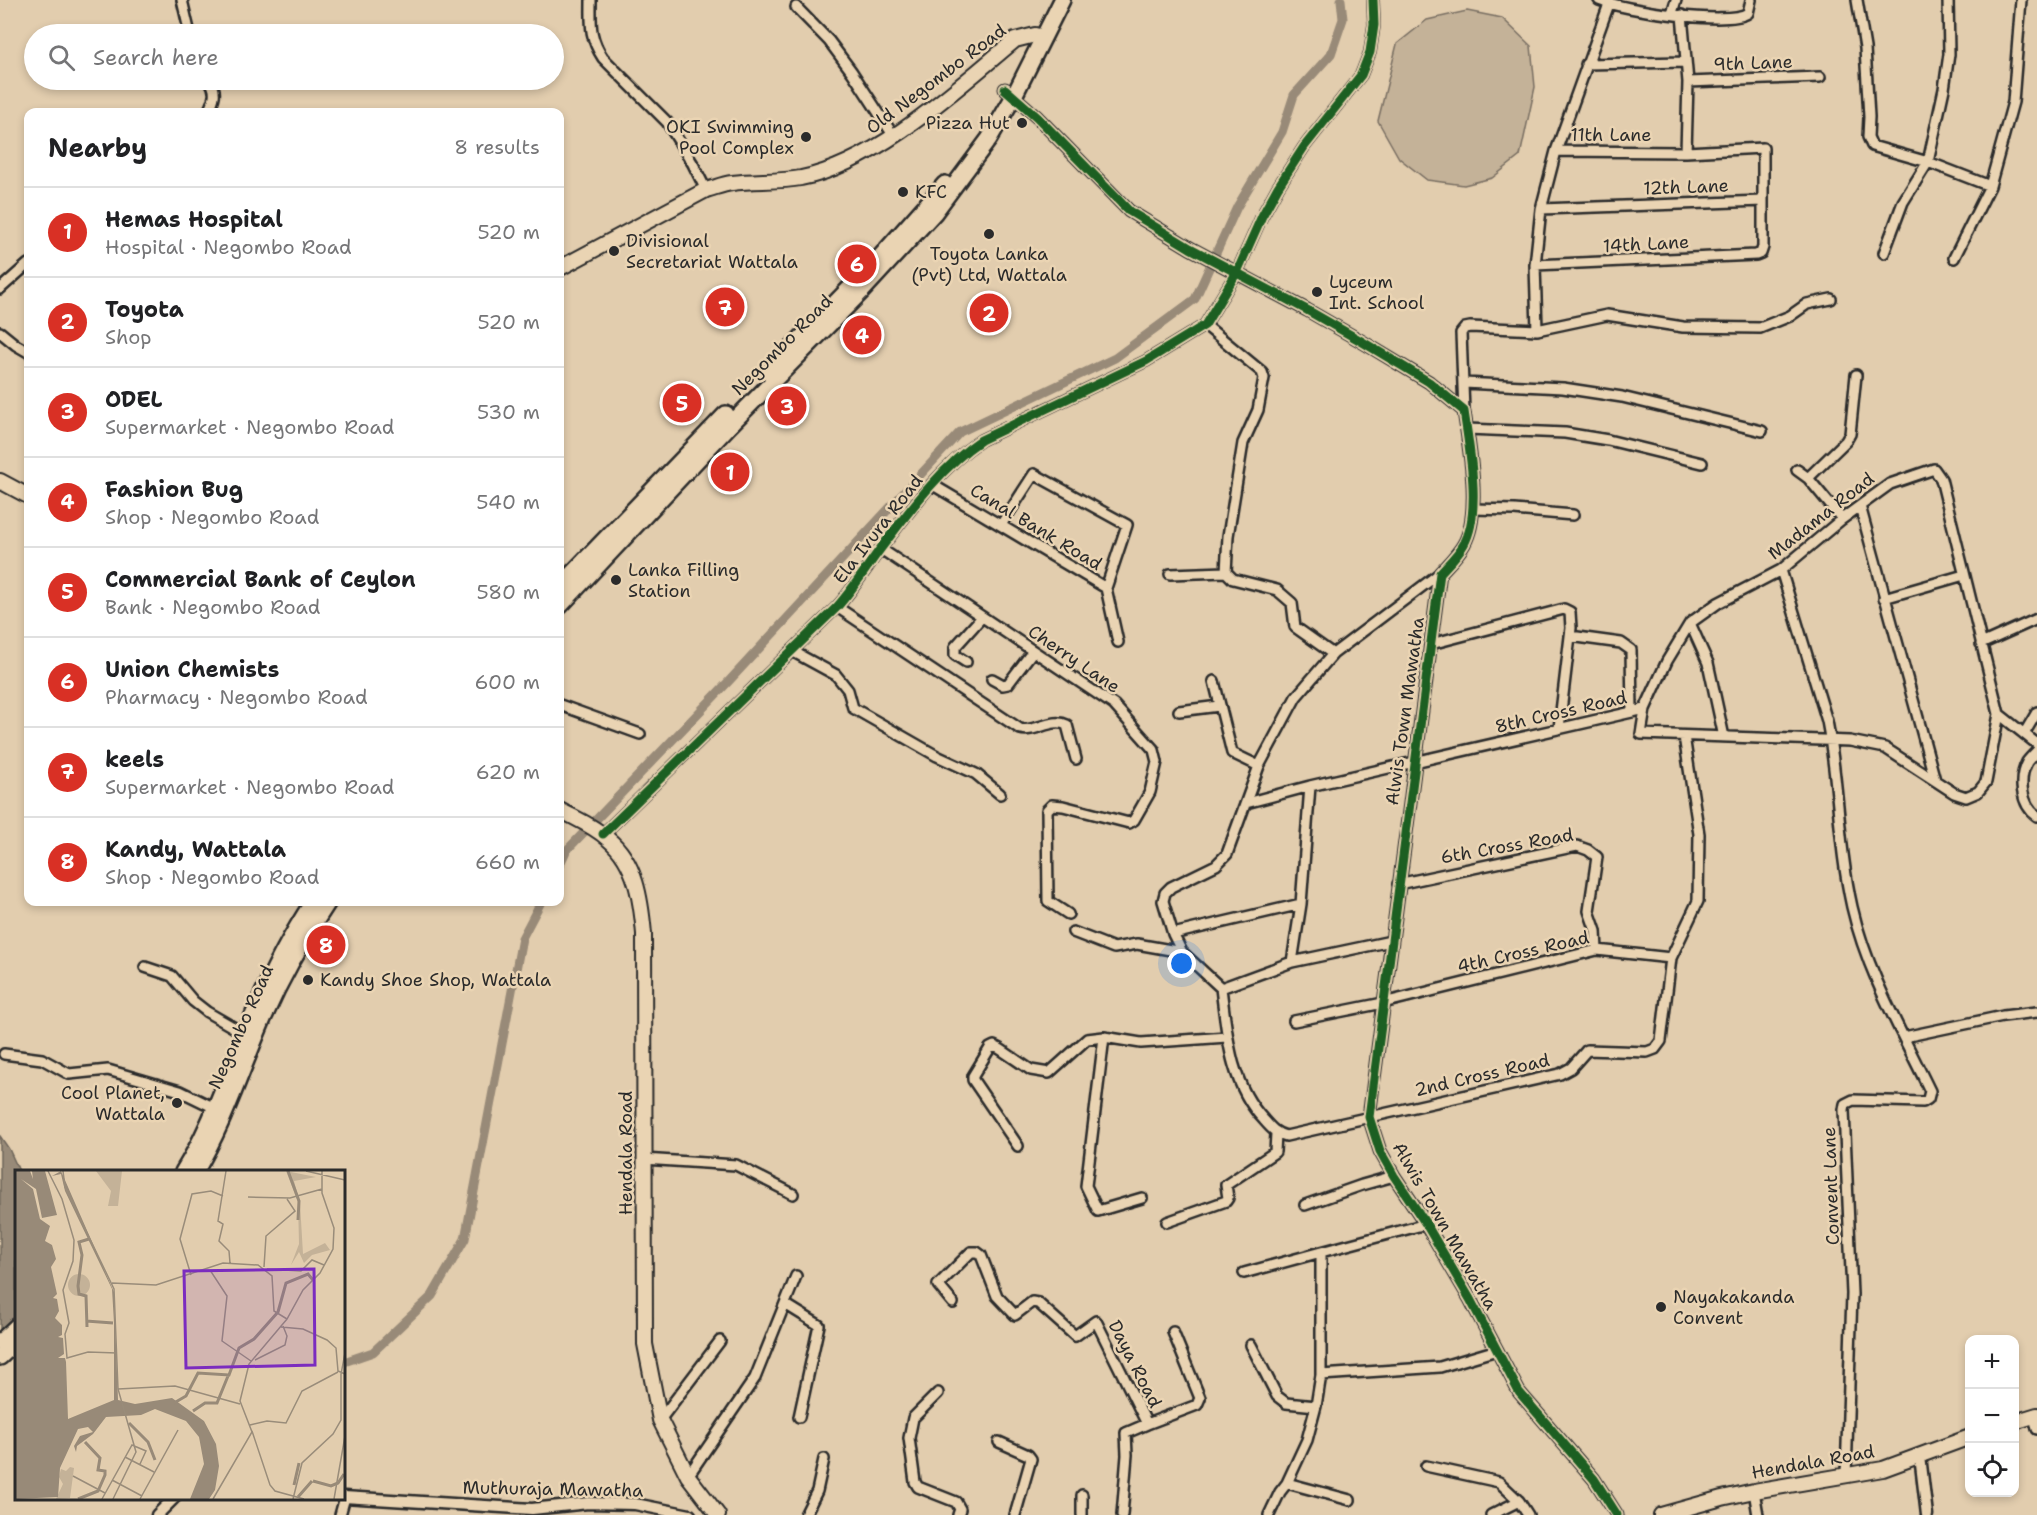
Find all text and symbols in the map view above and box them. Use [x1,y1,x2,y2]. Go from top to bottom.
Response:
street label: Old Negombo Road [861,18,1011,140]
search box [24,24,564,90]
icon: search [45,41,78,74]
text: Search here [93,43,219,72]
street label: 9th Lane [1713,50,1793,76]
place label: Pizza Hut [926,111,1010,135]
place label: OKI Swimming Pool Complex [666,115,794,160]
marker: Pizza Hut [1015,116,1029,130]
street label: 11th Lane [1571,123,1651,147]
text: Nearby [48,130,147,165]
marker: OKI Swimming Pool Complex [799,130,813,144]
text: 8 results [454,134,540,160]
street label: 12th Lane [1643,174,1729,200]
place label: KFC [915,180,947,204]
marker: KFC [896,185,910,199]
text: Hemas Hospital [105,205,283,234]
text: 1 [63,219,72,245]
text: 520 m [477,219,540,245]
marker: Toyota Lanka (Pvt) Ltd, Wattala [982,227,996,241]
place label: Divisional Secretariat Wattala [626,229,798,274]
street label: 14th Lane [1602,230,1690,258]
text: Hospital · Negombo Road [105,234,352,260]
pin: 6 [838,242,876,286]
place label: Toyota Lanka (Pvt) Ltd, Wattala [911,242,1067,287]
marker: Divisional Secretariat Wattala [607,244,621,258]
place label: Lyceum Int. School [1329,270,1425,315]
pin: 7 [706,284,744,330]
marker: Lyceum Int. School [1310,285,1324,299]
street label: Negombo Road [726,289,838,401]
pin: 2 [970,290,1008,336]
text: Toyota [105,295,184,324]
text: 2 [61,309,75,335]
text: 520 m [477,309,540,335]
pin: 4 [842,312,882,358]
text: Shop [105,324,152,350]
pin: 5 [662,380,702,426]
pin: 3 [768,384,806,428]
text: ODEL [105,385,162,414]
text: 3 [61,399,75,425]
text: 530 m [477,399,540,425]
text: Supermarket · Negombo Road [105,414,395,440]
pin: 1 [710,450,750,494]
street label: Madama Road [1763,467,1879,565]
street label: Ela Ivura Road [828,469,928,589]
text: Fashion Bug [105,475,243,504]
street label: Canal Bank Road [966,478,1106,576]
text: 4 [61,489,75,515]
text: 540 m [476,489,540,515]
text: Shop · Negombo Road [105,504,319,530]
place label: Lanka Filling Station [628,558,739,603]
text: Commercial Bank of Ceylon [105,565,416,594]
marker: Lanka Filling Station [609,573,623,587]
text: 5 [61,579,74,605]
text: 580 m [477,579,540,605]
text: Bank · Negombo Road [105,594,320,620]
street label: Alwis Town Mawatha [1380,615,1430,807]
street label: Cherry Lane [1023,619,1125,699]
text: Union Chemists [105,655,279,684]
text: 6 [61,669,75,695]
text: 600 m [475,669,540,695]
text: Pharmacy · Negombo Road [105,684,368,710]
street label: 8th Cross Road [1493,685,1629,739]
text: keels [105,745,164,774]
text: 7 [61,759,75,785]
text: 620 m [476,759,540,785]
text: Supermarket · Negombo Road [105,774,395,800]
street label: 6th Cross Road [1439,822,1575,870]
text: Kandy, Wattala [105,835,286,864]
text: 8 [61,849,75,875]
text: 660 m [475,849,540,875]
text: Shop · Negombo Road [105,864,319,890]
pin: 8 [306,922,346,968]
street label: 4th Cross Road [1455,925,1591,979]
your location [1167,949,1196,978]
street label: Negombo Road [203,961,279,1093]
place label: Kandy Shoe Shop, Wattala [320,968,551,992]
marker: Kandy Shoe Shop, Wattala [301,973,315,987]
street label: 2nd Cross Road [1412,1048,1552,1102]
place label: Cool Planet, Wattala [61,1081,165,1126]
street label: Hendala Road [614,1091,638,1215]
marker: Cool Planet, Wattala [170,1096,184,1110]
street label: Convent Lane [1817,1126,1845,1246]
street label: Alwis Town Mawatha [1387,1138,1503,1314]
inset map [15,1170,345,1500]
place label: Nayakakanda Convent [1673,1285,1794,1330]
marker: Nayakakanda Convent [1654,1300,1668,1314]
street label: Daya Road [1103,1316,1167,1412]
map controls [1965,1335,2019,1497]
button: + [1965,1335,2019,1389]
button: − [1965,1389,2019,1443]
street label: Hendala Road [1750,1439,1876,1485]
button: locate [1965,1443,2019,1497]
street label: Muthuraja Mawatha [462,1475,644,1503]

